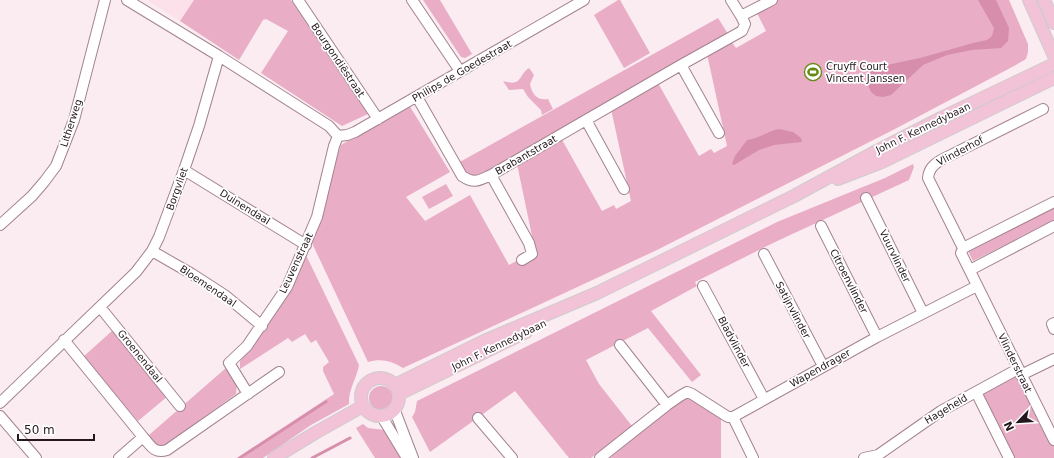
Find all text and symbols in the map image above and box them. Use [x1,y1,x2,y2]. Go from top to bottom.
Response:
street label: Bourgondiëstraat [309,21,367,99]
street label: Philips de Goedestraat [410,38,514,104]
place label: Cruyff Court Vincent Janssen [826,61,905,84]
sports icon: Cruyff Court Vincent Janssen [803,62,823,82]
street label: Litherweg [58,98,84,148]
street label: John F. Kennedybaan [873,100,972,156]
street label: Brabantstraat [493,133,559,177]
street label: Vlinderhof [935,134,986,168]
street label: Borgvliet [164,166,190,212]
street label: Duinendaal [218,187,272,227]
street label: Vuurvlinder [877,228,913,285]
street label: Leuvenstraat [277,231,315,295]
street label: Citroenvlinder [828,247,870,316]
street label: Bloemendaal [178,263,238,309]
street label: Satijnvlinder [773,280,813,341]
street label: Bladvlinder [716,314,753,370]
street label: John F. Kennedybaan [449,317,548,373]
street label: Groenendaal [116,328,164,384]
street label: Vlinderstraat [996,331,1034,395]
street label: Wapendrager [788,346,853,389]
street label: Hageheld [923,392,969,426]
north arrow [998,402,1038,442]
scale bar [18,416,94,442]
text: N [1002,419,1017,433]
text: 50 m [24,423,55,437]

